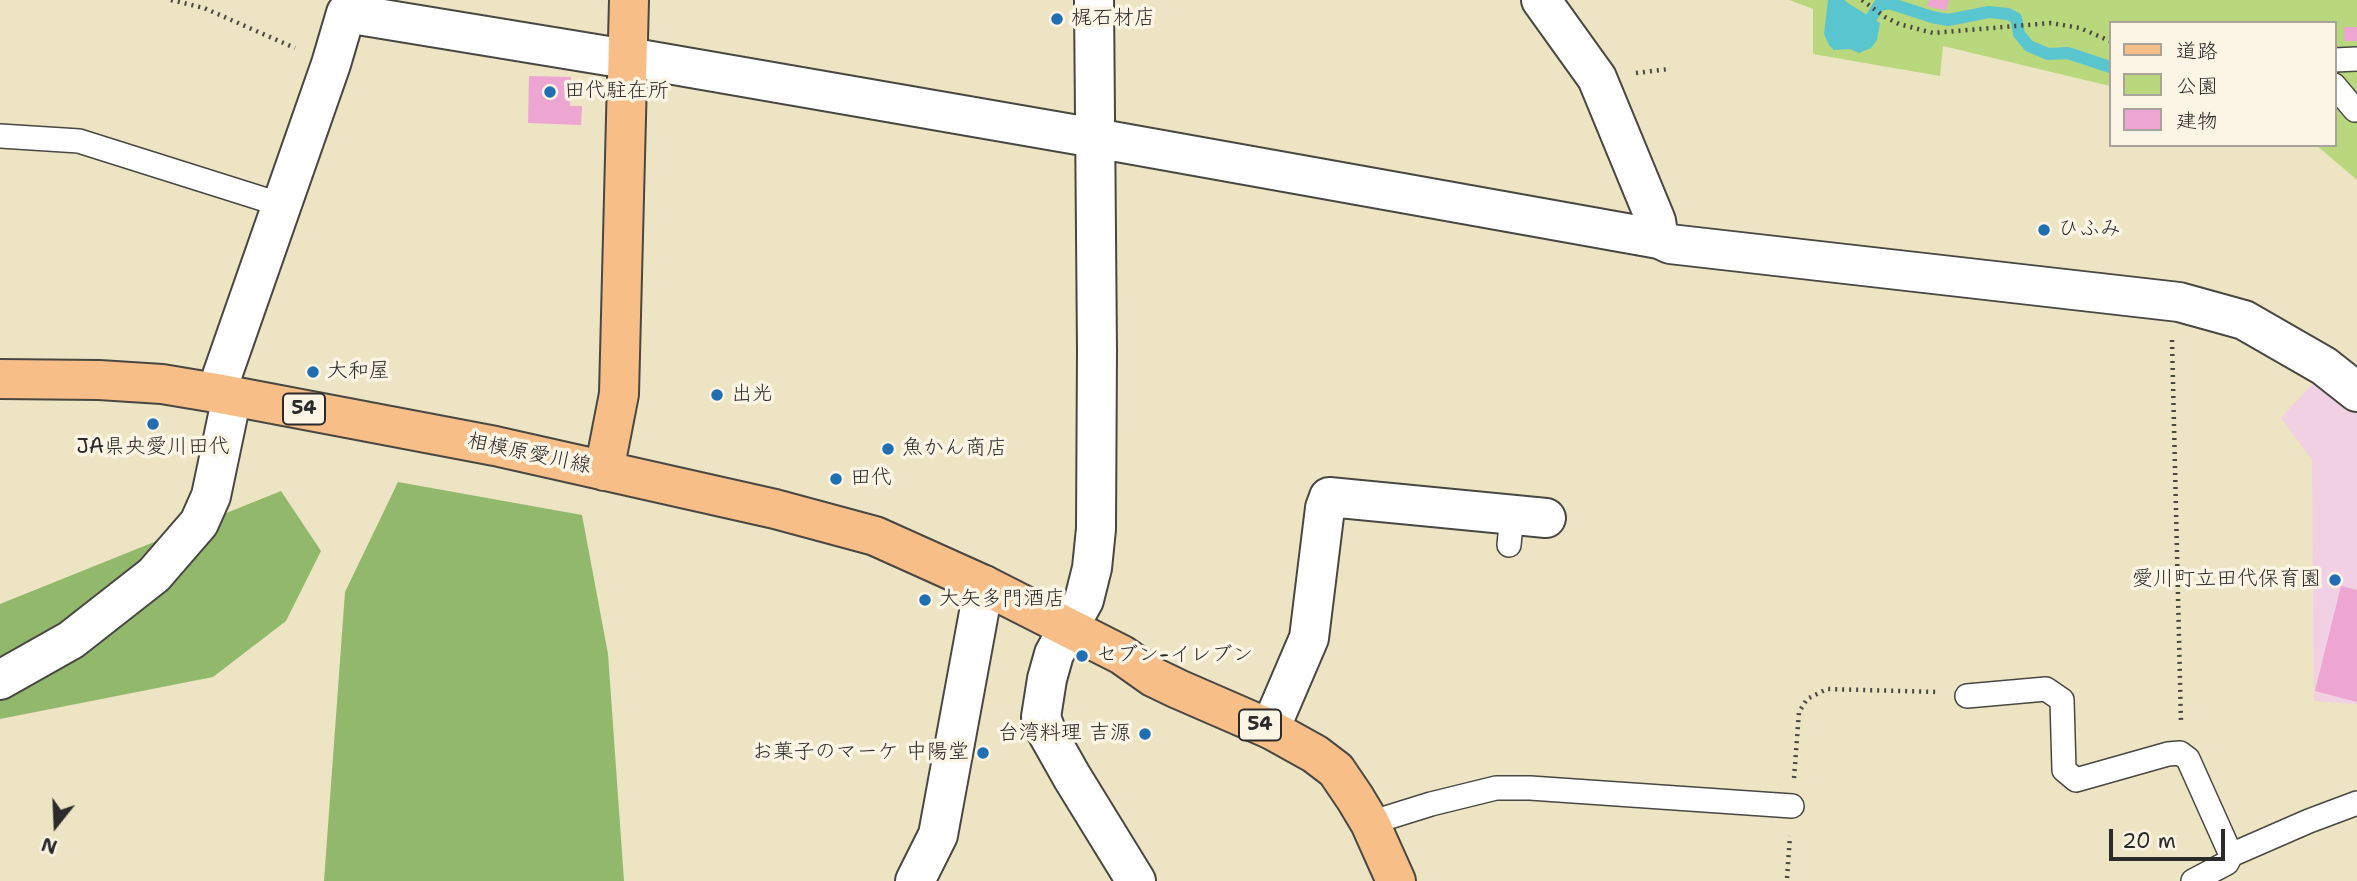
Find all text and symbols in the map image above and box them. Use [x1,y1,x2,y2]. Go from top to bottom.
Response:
place label: 梶石材店 [1071,6,1155,32]
marker: 梶石材店 [1049,11,1065,27]
legend [2108,21,2336,147]
text: 道路 [2176,37,2218,65]
text: 公園 [2176,72,2218,100]
place label: 田代駐在所 [564,79,669,105]
marker: 田代駐在所 [542,84,558,100]
text: 建物 [2176,107,2218,135]
place label: ひふみ [2058,217,2121,243]
marker: ひふみ [2036,222,2052,238]
place label: 大和屋 [327,359,390,385]
marker: 大和屋 [305,364,321,380]
place label: 出光 [731,382,773,408]
marker: 出光 [709,387,725,403]
road number: 54 [283,394,325,424]
marker: JA県央愛川田代 [145,416,161,432]
street label: 相模原愛川線 [465,429,593,479]
place label: JA県央愛川田代 [76,435,230,461]
place label: 魚かん商店 [902,436,1007,462]
marker: 魚かん商店 [880,441,896,457]
place label: 田代 [850,466,892,492]
marker: 田代 [828,471,844,487]
place label: 愛川町立田代保育園 [2132,567,2321,593]
marker: 愛川町立田代保育園 [2327,572,2343,588]
place label: 大矢多門酒店 [939,587,1065,613]
marker: 大矢多門酒店 [917,592,933,608]
place label: セブン-イレブン [1096,643,1253,669]
marker: セブン-イレブン [1074,648,1090,664]
road number: 54 [1239,710,1281,740]
place label: 台湾料理 吉源 [998,721,1131,747]
marker: 台湾料理 吉源 [1137,726,1153,742]
place label: お菓子のマーケ 中陽堂 [752,740,969,766]
marker: お菓子のマーケ 中陽堂 [975,745,991,761]
north arrow [21,790,91,860]
scale bar [2112,814,2228,858]
text: 20 m [2122,827,2176,855]
text: N [38,831,60,860]

